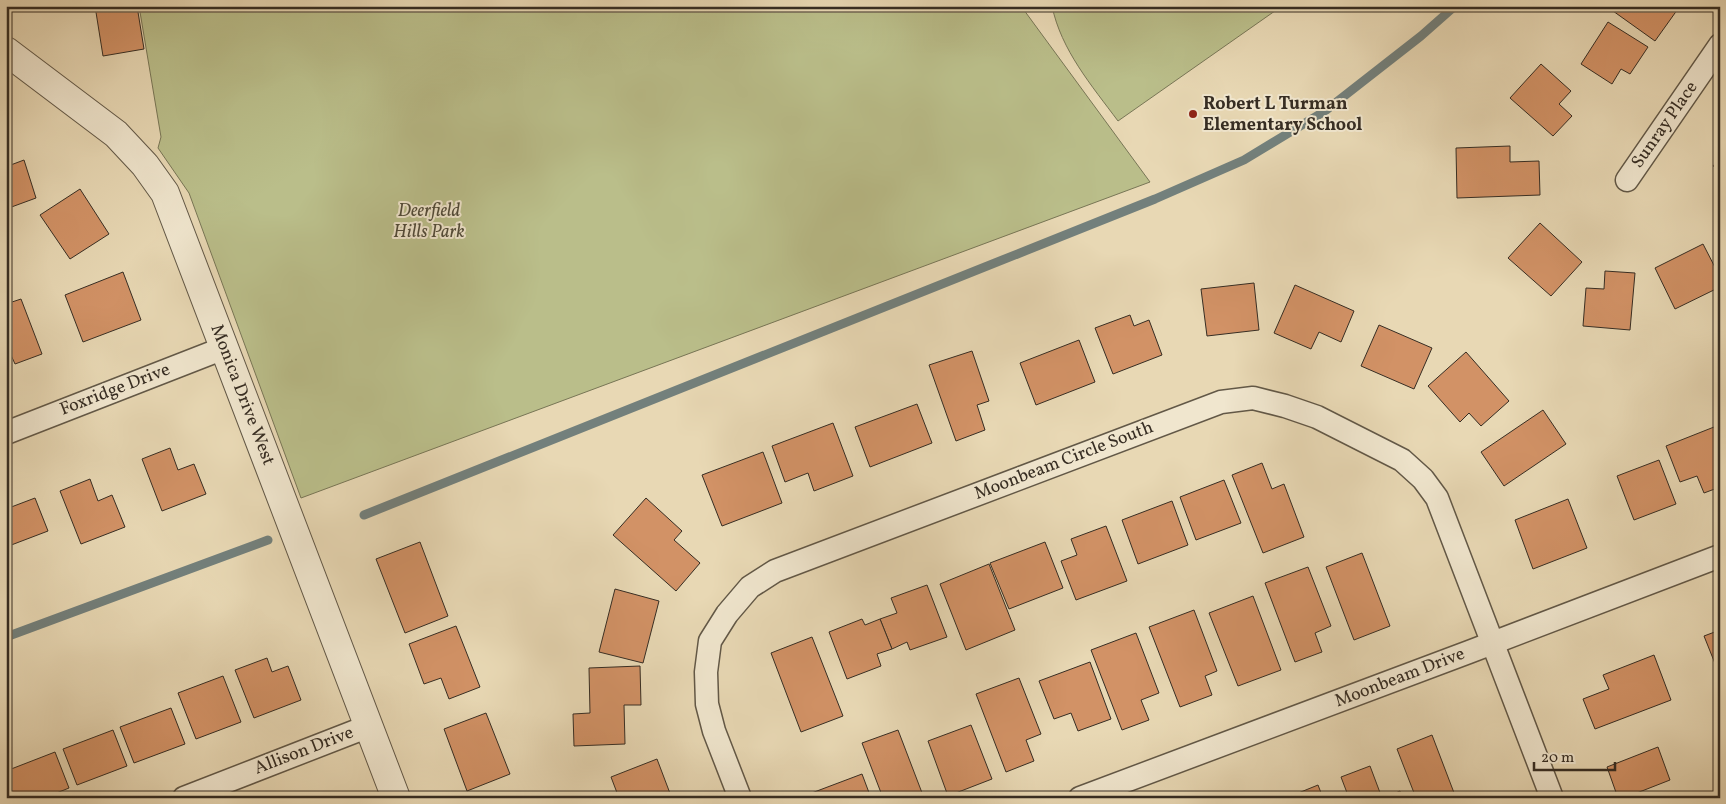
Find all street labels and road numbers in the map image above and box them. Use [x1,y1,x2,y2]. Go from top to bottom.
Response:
street label: Sunray Place [1626,76,1704,174]
street label: Monica Drive West [204,321,280,469]
street label: Foxridge Drive [56,358,174,422]
street label: Moonbeam Circle South [971,415,1157,507]
street label: Moonbeam Drive [1332,642,1468,714]
street label: Allison Drive [251,721,357,781]

